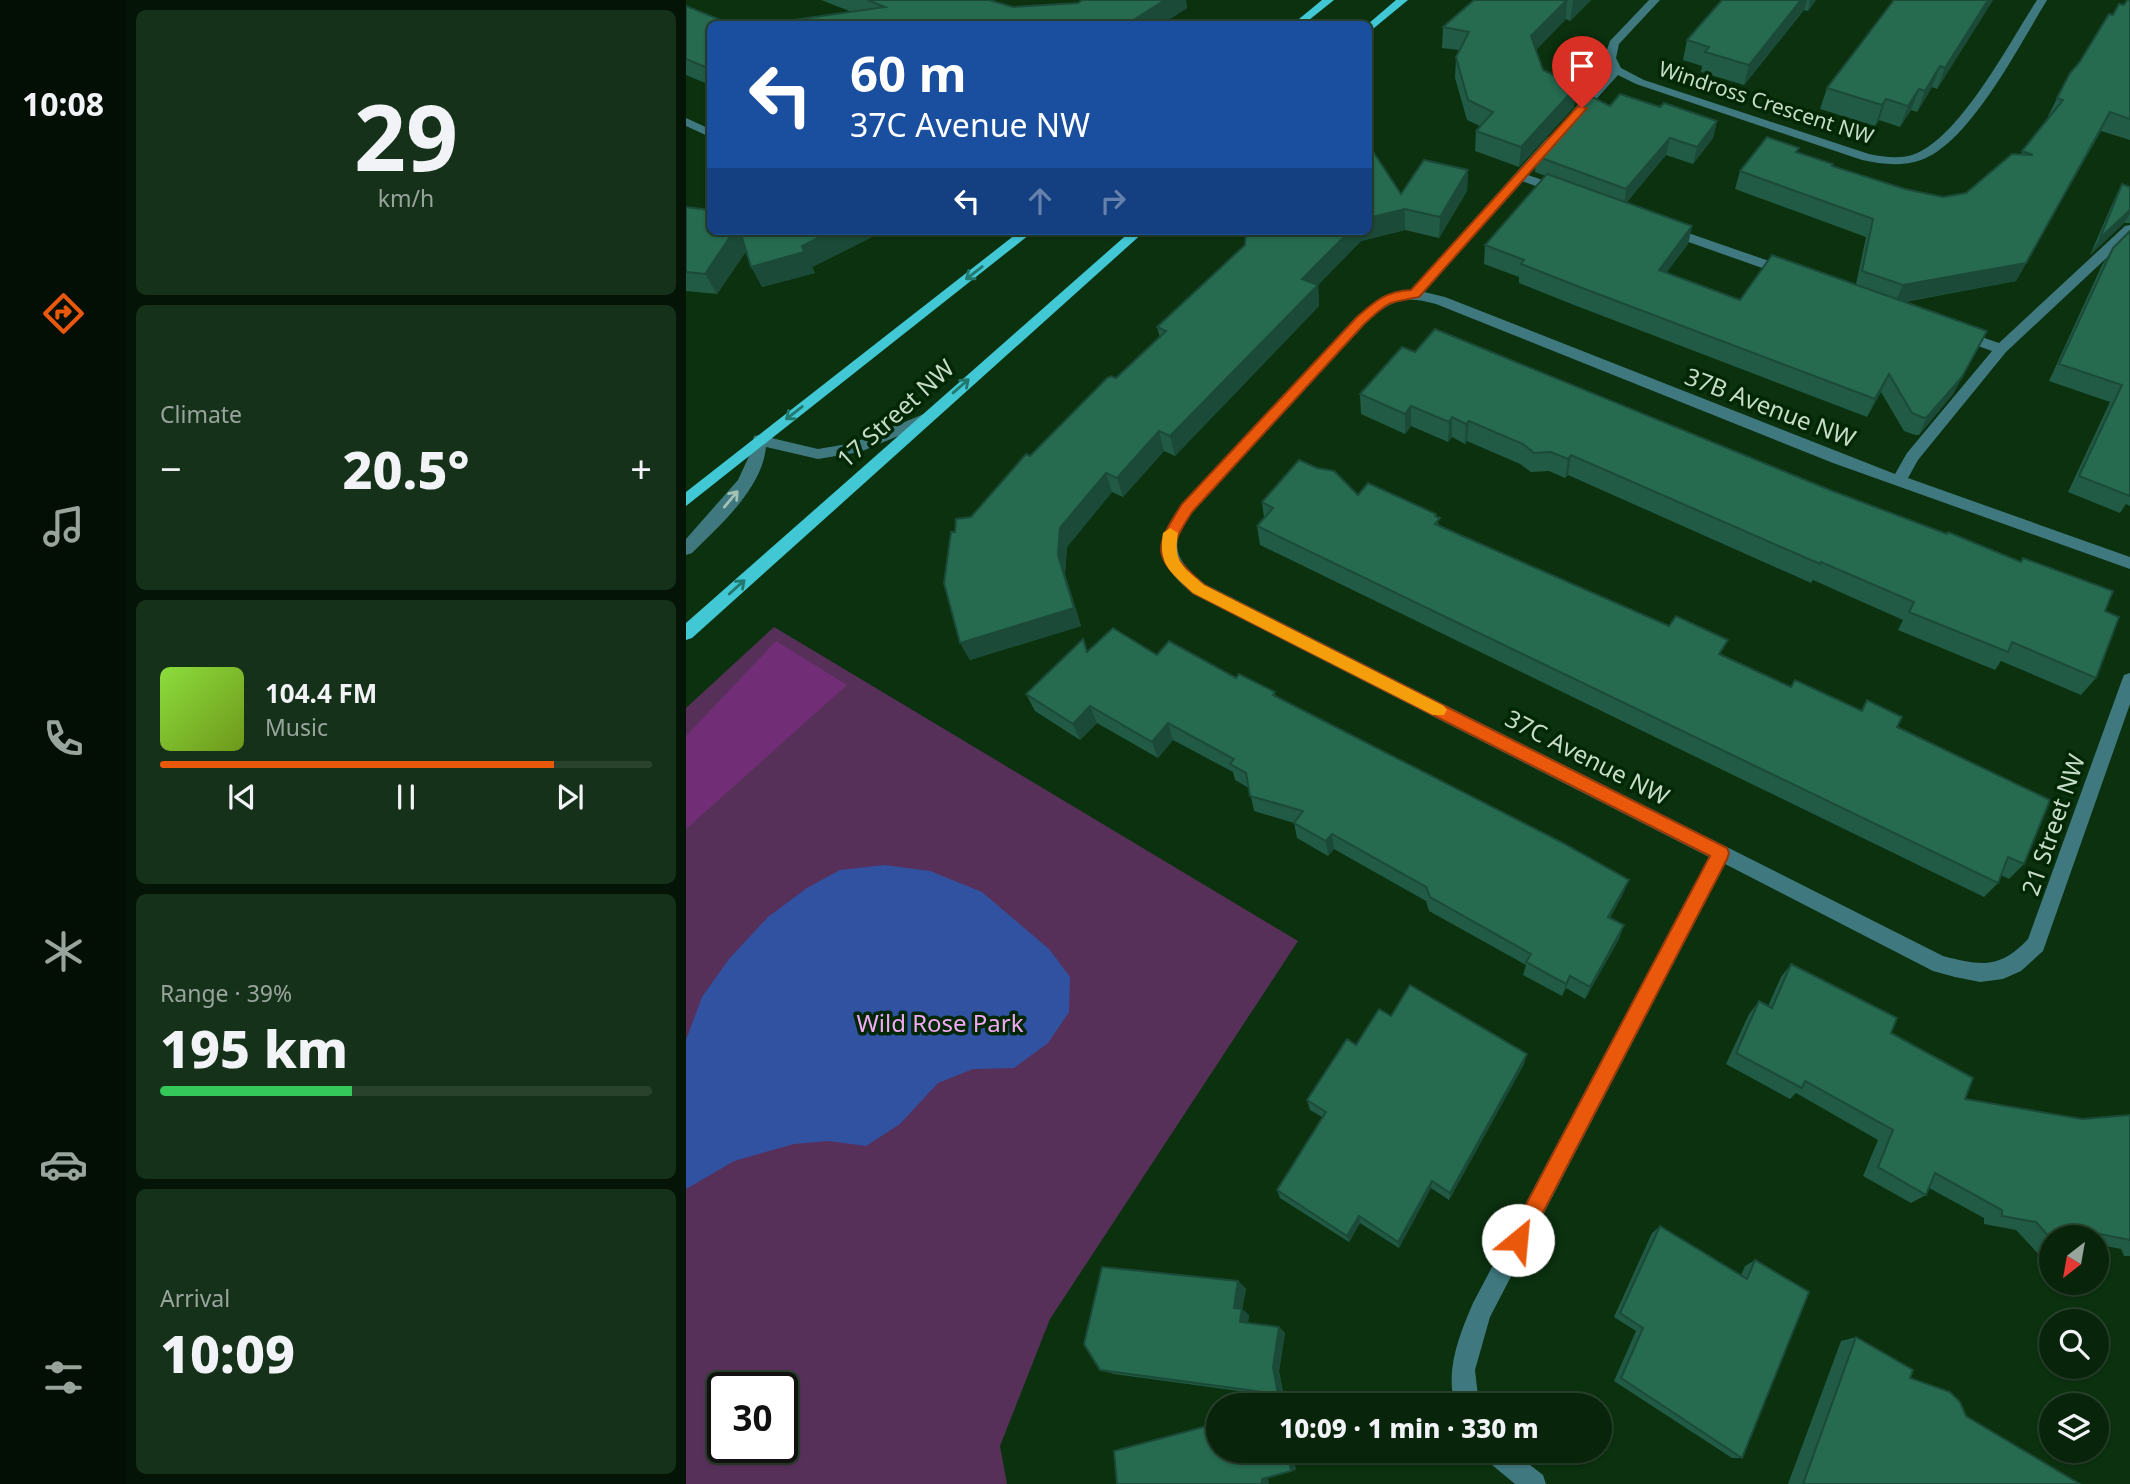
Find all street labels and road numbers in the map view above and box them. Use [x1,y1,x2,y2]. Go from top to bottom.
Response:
street label: Windross Crescent NW [1655,54,1878,150]
street label: 17 Street NW [829,351,961,475]
street label: 37B Avenue NW [1680,359,1861,455]
street label: 37C Avenue NW [1500,701,1676,813]
street label: 21 Street NW [2013,749,2092,900]

